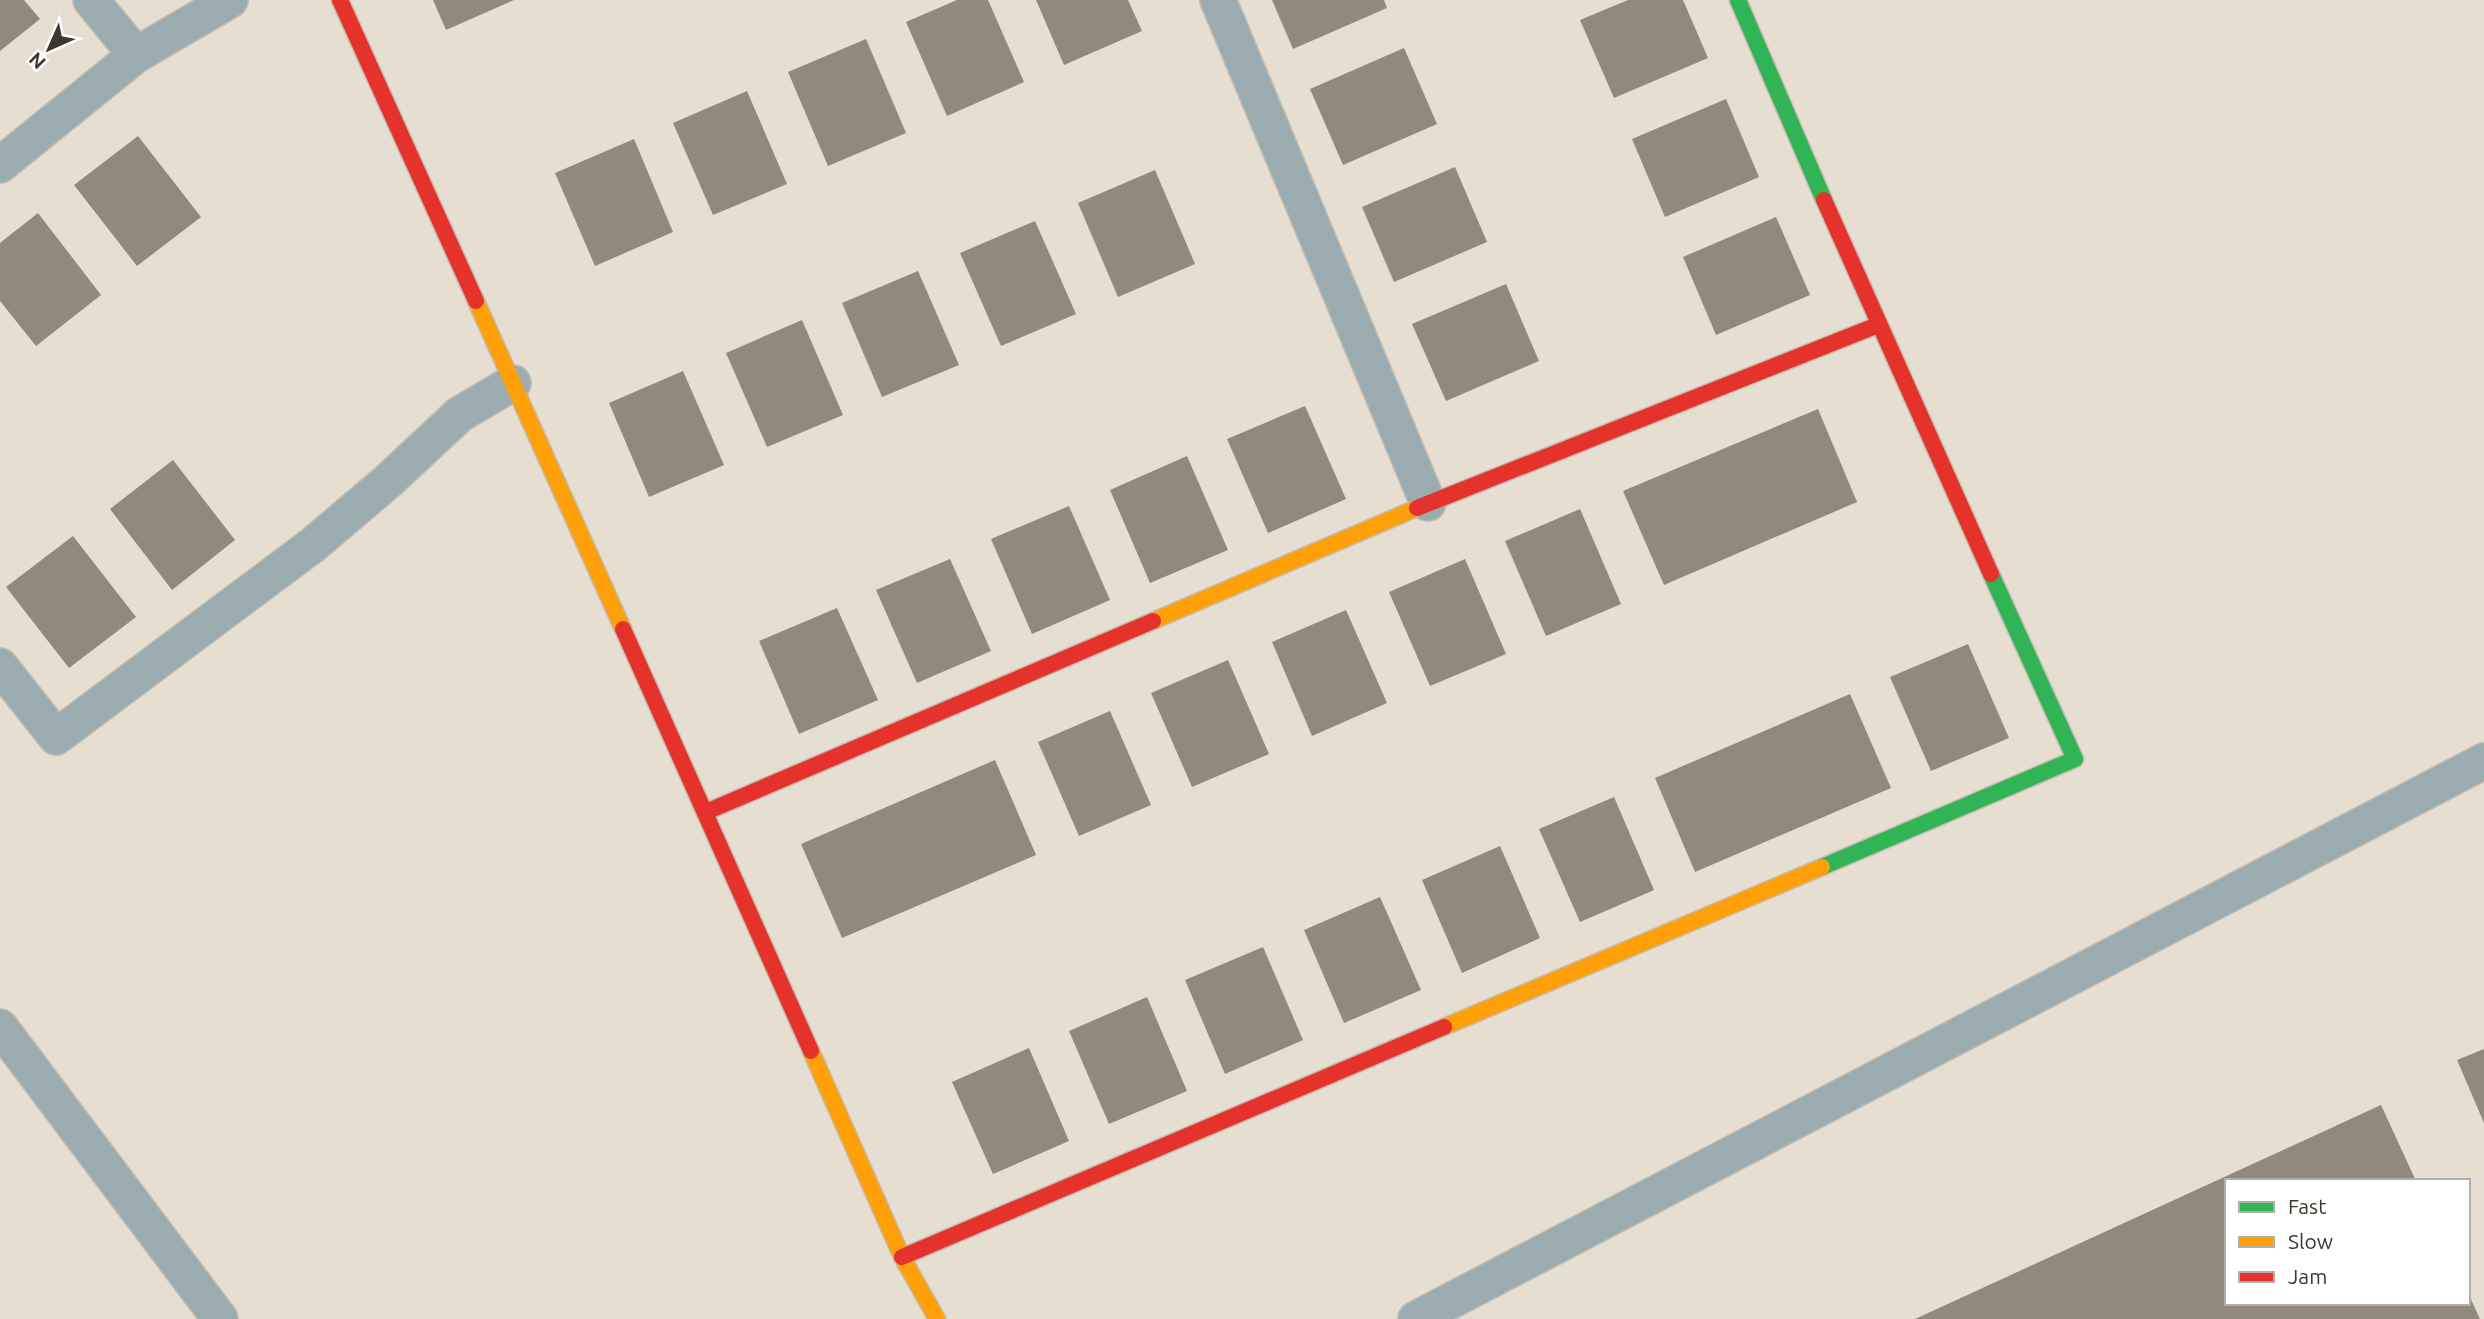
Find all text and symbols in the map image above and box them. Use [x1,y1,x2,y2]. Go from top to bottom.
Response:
north arrow [14,14,84,84]
text: N [24,48,50,74]
legend [2225,1179,2470,1305]
text: Fast [2288,1194,2326,1218]
text: Slow [2288,1229,2333,1253]
text: Jam [2288,1264,2327,1288]

